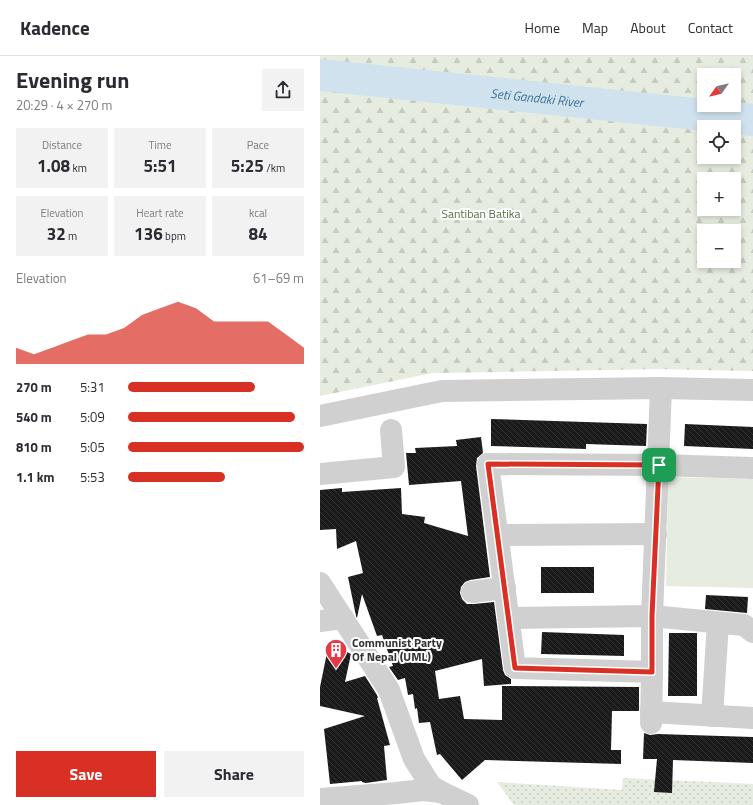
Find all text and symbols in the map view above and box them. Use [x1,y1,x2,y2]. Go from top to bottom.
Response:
text: Kadence [20,13,90,42]
text: Home [525,17,560,38]
text: Map [582,17,608,38]
text: About [630,17,666,38]
text: Contact [688,17,733,38]
text: Evening run [16,63,129,97]
north arrow [697,68,741,112]
map controls [697,68,741,268]
button: share [262,69,304,111]
water label: Seti Gandaki River [490,83,586,112]
text: 20:29 · 4 × 270 m [16,95,112,115]
button: locate [697,120,741,164]
text: Distance [42,137,82,153]
text: Time [149,137,171,153]
text: Pace [247,137,269,153]
text: 1.08 [37,153,70,179]
text: 5:51 [144,153,176,179]
text: 5:25 [231,153,264,179]
text: km [70,160,87,176]
text: /km [264,160,285,176]
button: + [697,172,741,216]
park label: Santiban Batika [441,204,521,223]
text: Elevation [41,205,83,221]
text: Heart rate [136,205,184,221]
text: kcal [249,205,267,221]
text: 32 [47,221,66,247]
text: 136 [134,221,163,247]
text: 84 [248,221,268,247]
button: − [697,224,741,268]
text: m [66,228,77,244]
text: bpm [163,228,186,244]
text: Elevation [16,268,67,288]
text: 61–69 m [253,268,304,288]
text: 270 m [16,377,52,397]
text: 5:31 [80,377,105,397]
text: 540 m [16,407,52,427]
text: 5:09 [80,407,105,427]
text: 810 m [16,437,52,457]
text: 5:05 [80,437,105,457]
pin [642,448,676,482]
icon: arrive [648,454,670,476]
text: 1.1 km [16,467,54,487]
text: 5:53 [80,467,105,487]
place label: Communist Party Of Nepal (UML) [352,633,442,666]
building icon: Communist Party Of Nepal (UML) [323,637,349,670]
button: Save [16,751,156,797]
button: Share [164,751,304,797]

